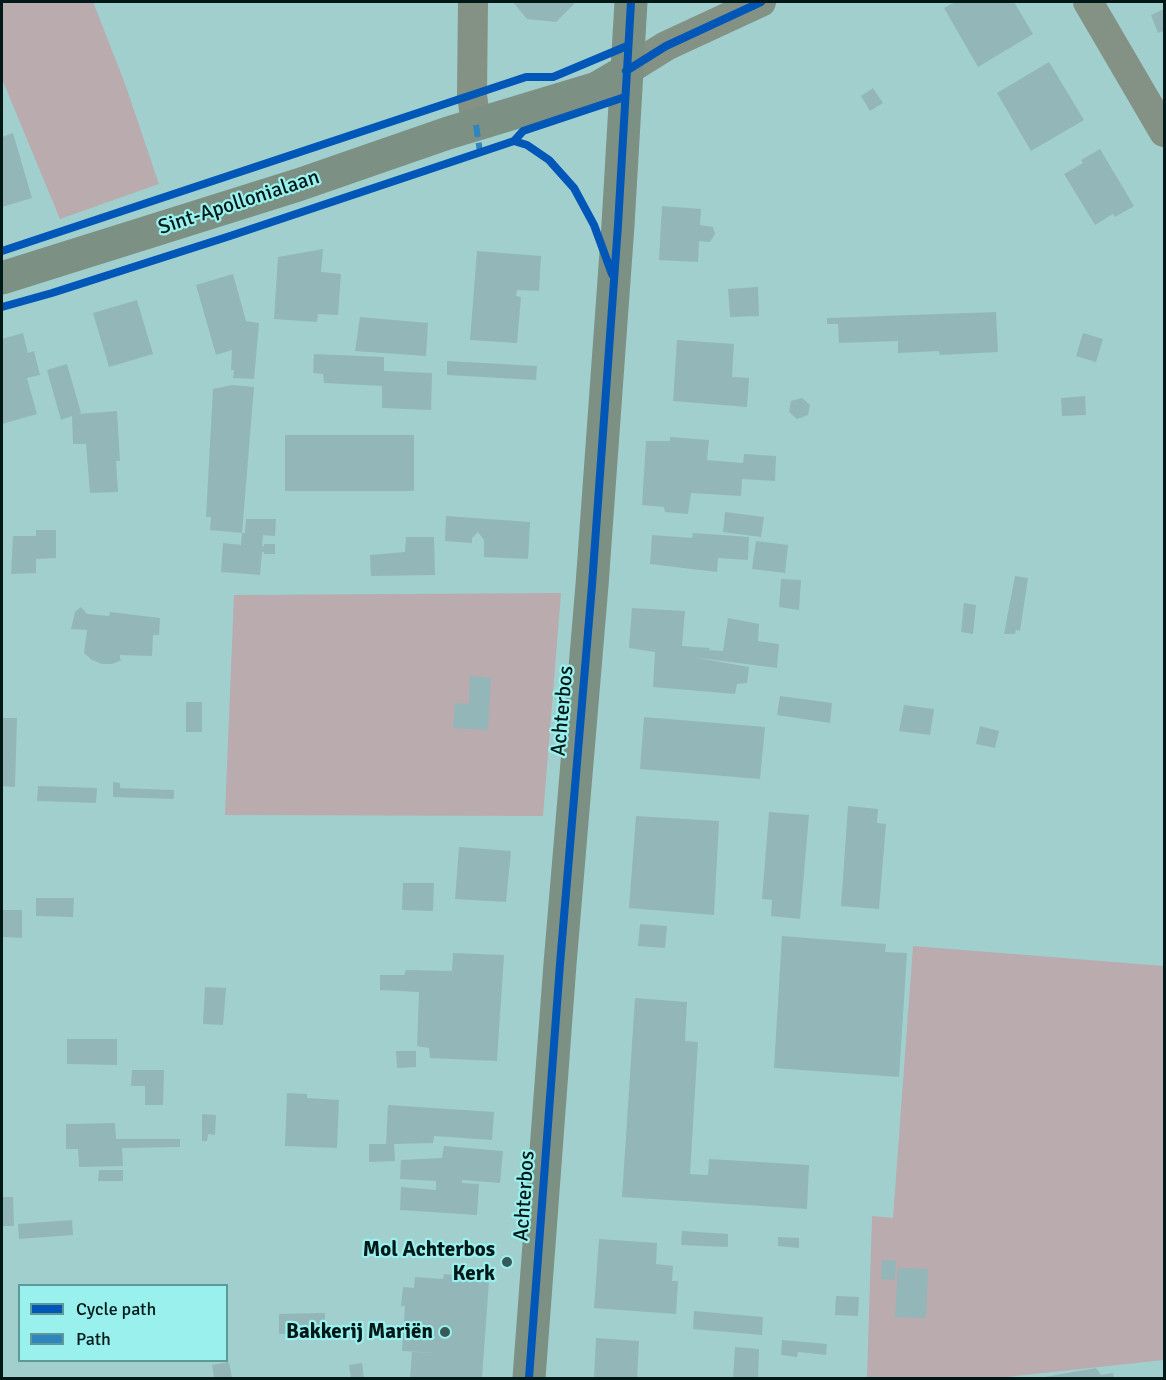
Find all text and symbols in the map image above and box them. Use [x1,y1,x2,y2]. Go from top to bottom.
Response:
street label: Sint-Apollonialaan [155,165,323,241]
street label: Achterbos [547,665,579,757]
street label: Achterbos [509,1150,541,1242]
place label: Mol Achterbos Kerk [363,1237,495,1287]
marker: Mol Achterbos Kerk [500,1255,514,1269]
legend [18,1284,228,1362]
text: Cycle path [76,1298,156,1320]
place label: Bakkerij Mariën [286,1319,433,1345]
marker: Bakkerij Mariën [438,1325,452,1339]
text: Path [76,1328,111,1350]

